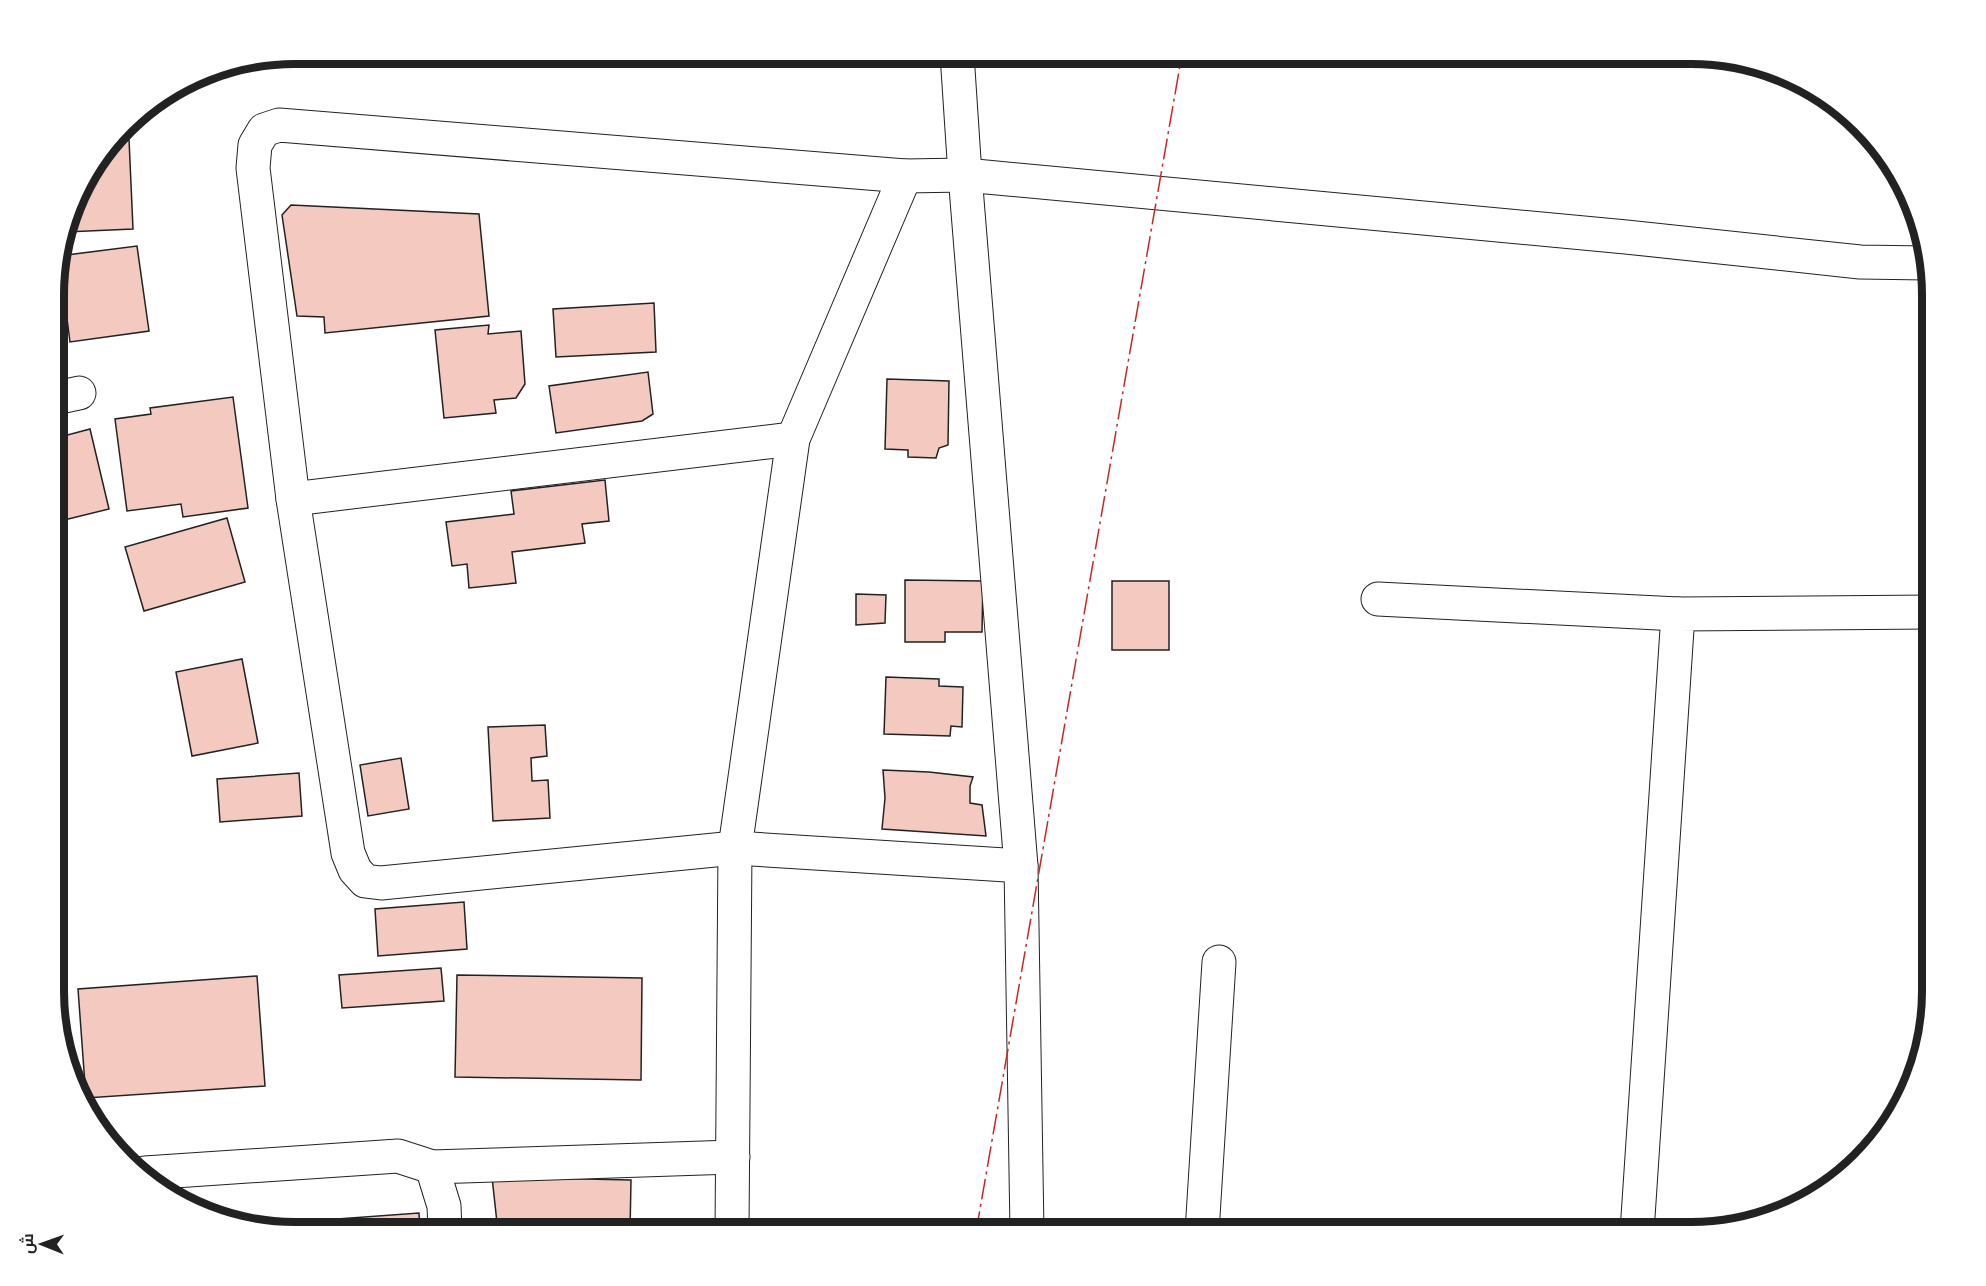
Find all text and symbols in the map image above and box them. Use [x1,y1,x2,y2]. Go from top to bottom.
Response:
north arrow [12,1214,72,1274]
text: ش [17,1233,37,1254]

